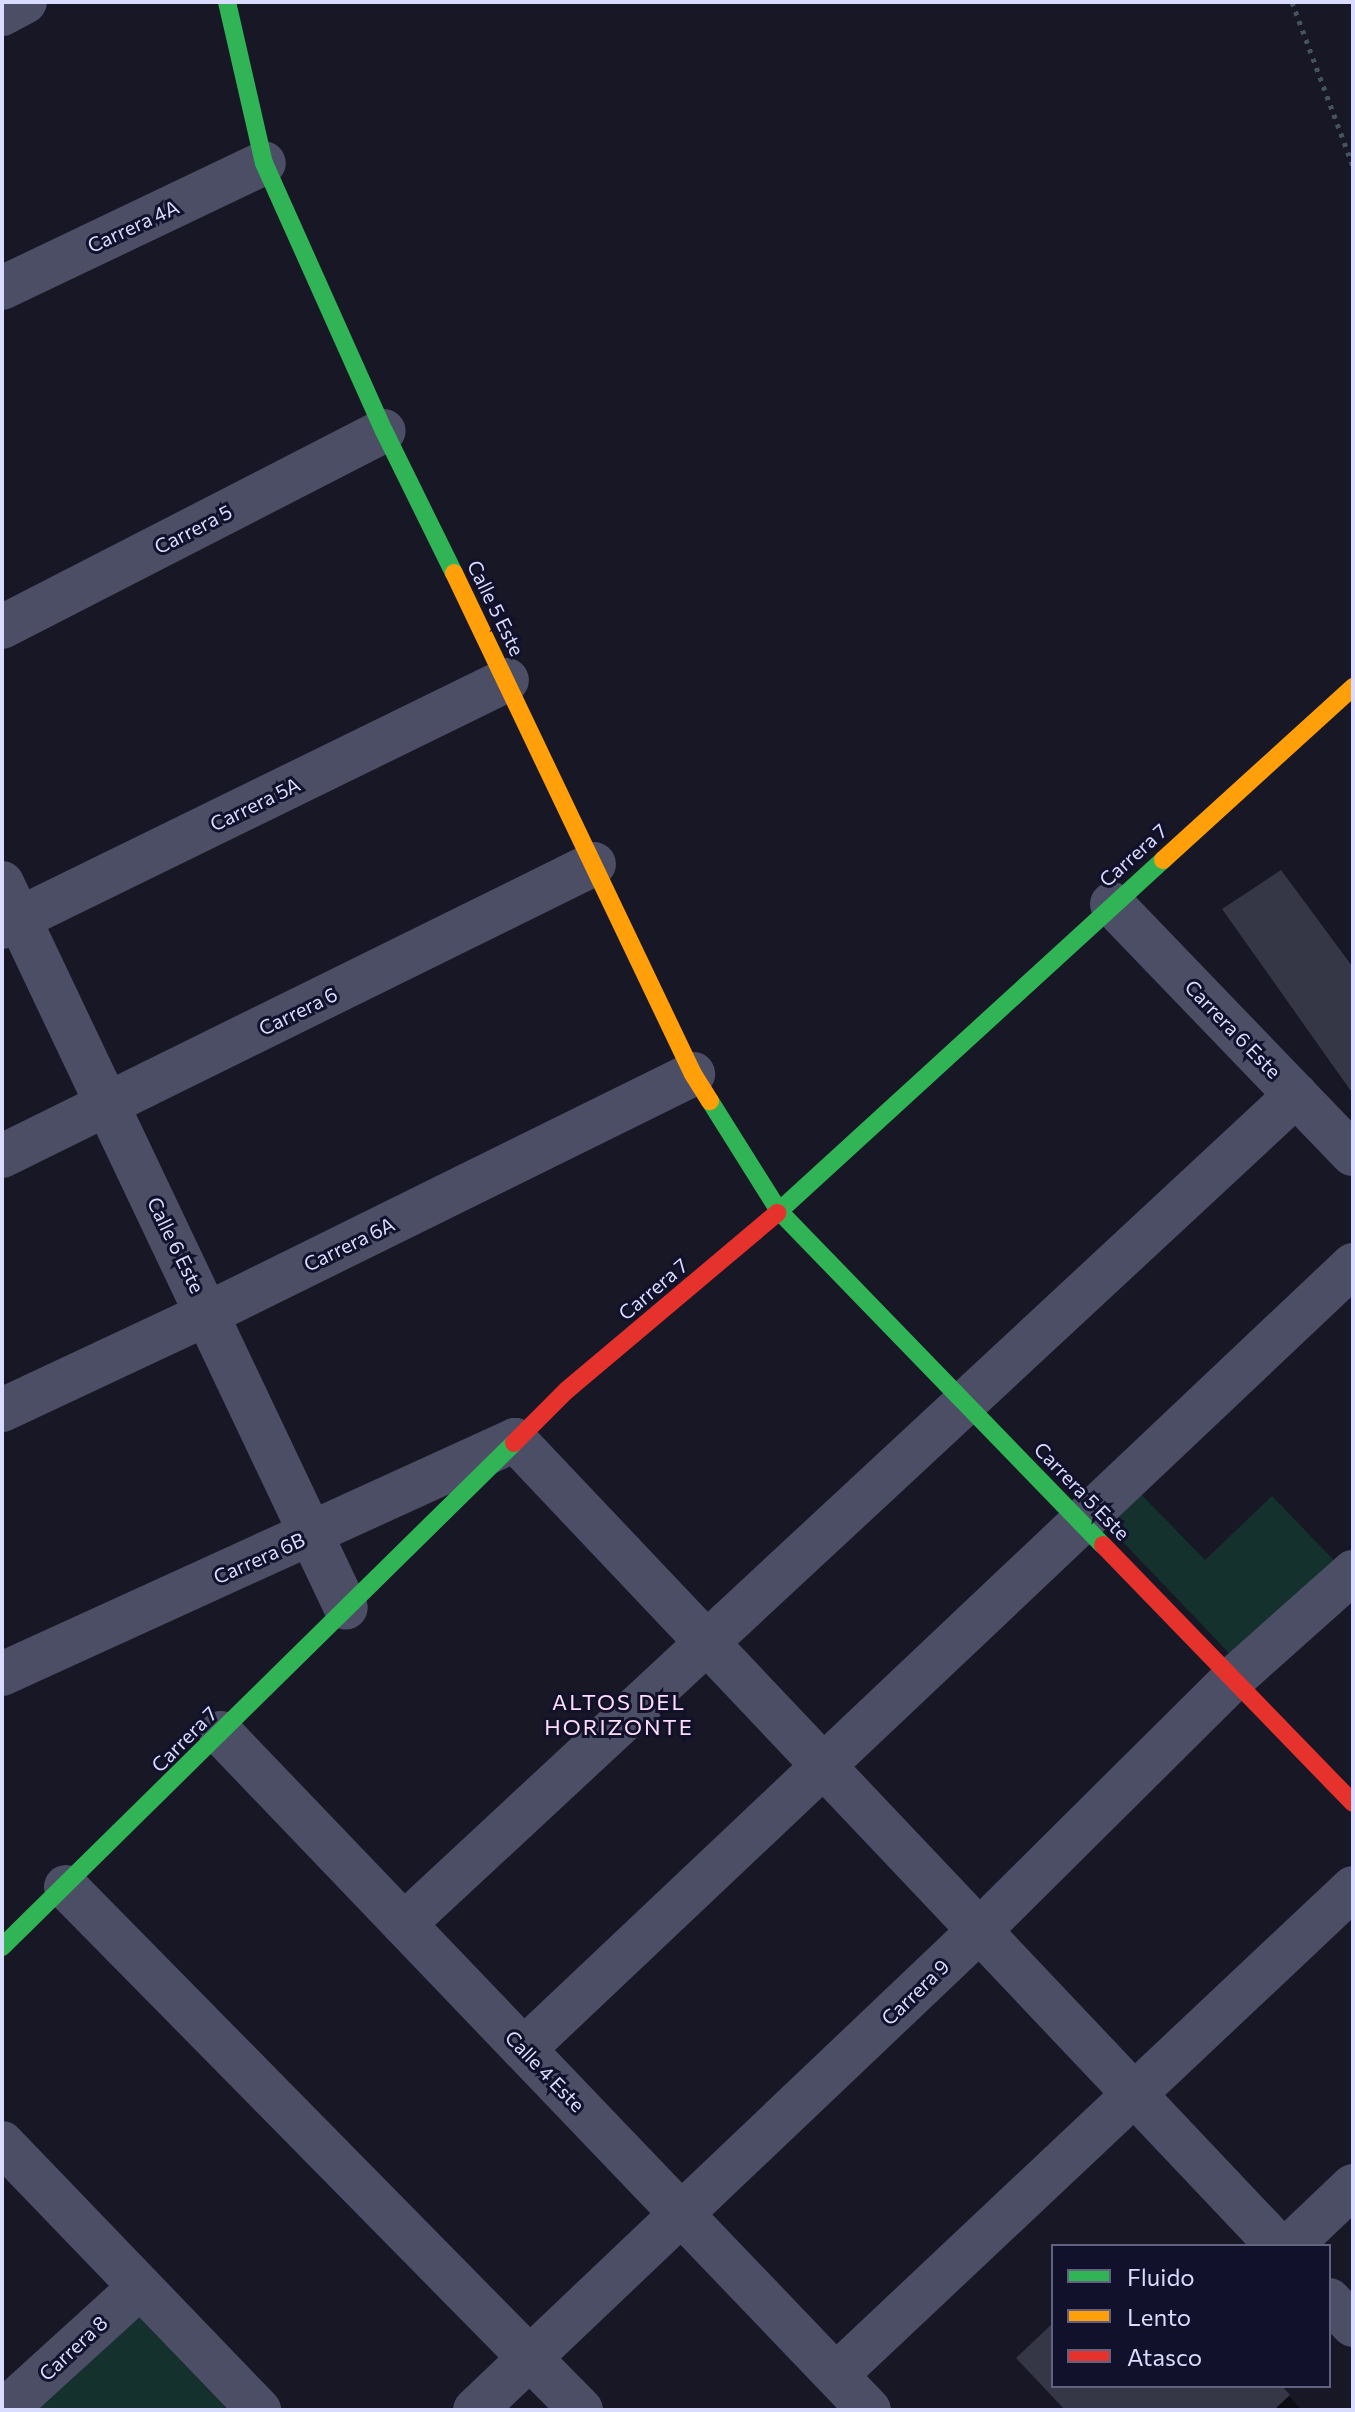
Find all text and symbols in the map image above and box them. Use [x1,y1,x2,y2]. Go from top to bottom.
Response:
street label: Carrera 4A [83,194,183,258]
street label: Carrera 5 [150,499,236,559]
street label: Calle 5 Este [463,556,529,660]
street label: Carrera 5A [206,772,304,836]
street label: Carrera 7 [1094,818,1172,892]
street label: Carrera 6 Este [1180,975,1286,1083]
street label: Carrera 6 [255,982,341,1040]
street label: Calle 6 Este [142,1193,210,1297]
street label: Carrera 6A [300,1212,398,1276]
street label: Carrera 7 [614,1253,692,1325]
street label: Carrera 5 Este [1029,1437,1135,1545]
street label: Carrera 6B [210,1527,308,1589]
district label: ALTOS DEL HORIZONTE [544,1688,694,1740]
street label: Carrera 7 [146,1701,222,1777]
street label: Carrera 9 [876,1954,954,2030]
street label: Calle 4 Este [500,2025,590,2117]
legend [1051,2244,1331,2388]
text: Fluido [1127,2262,1195,2291]
text: Lento [1127,2302,1191,2331]
street label: Carrera 8 [34,2310,112,2386]
text: Atasco [1127,2342,1202,2371]

